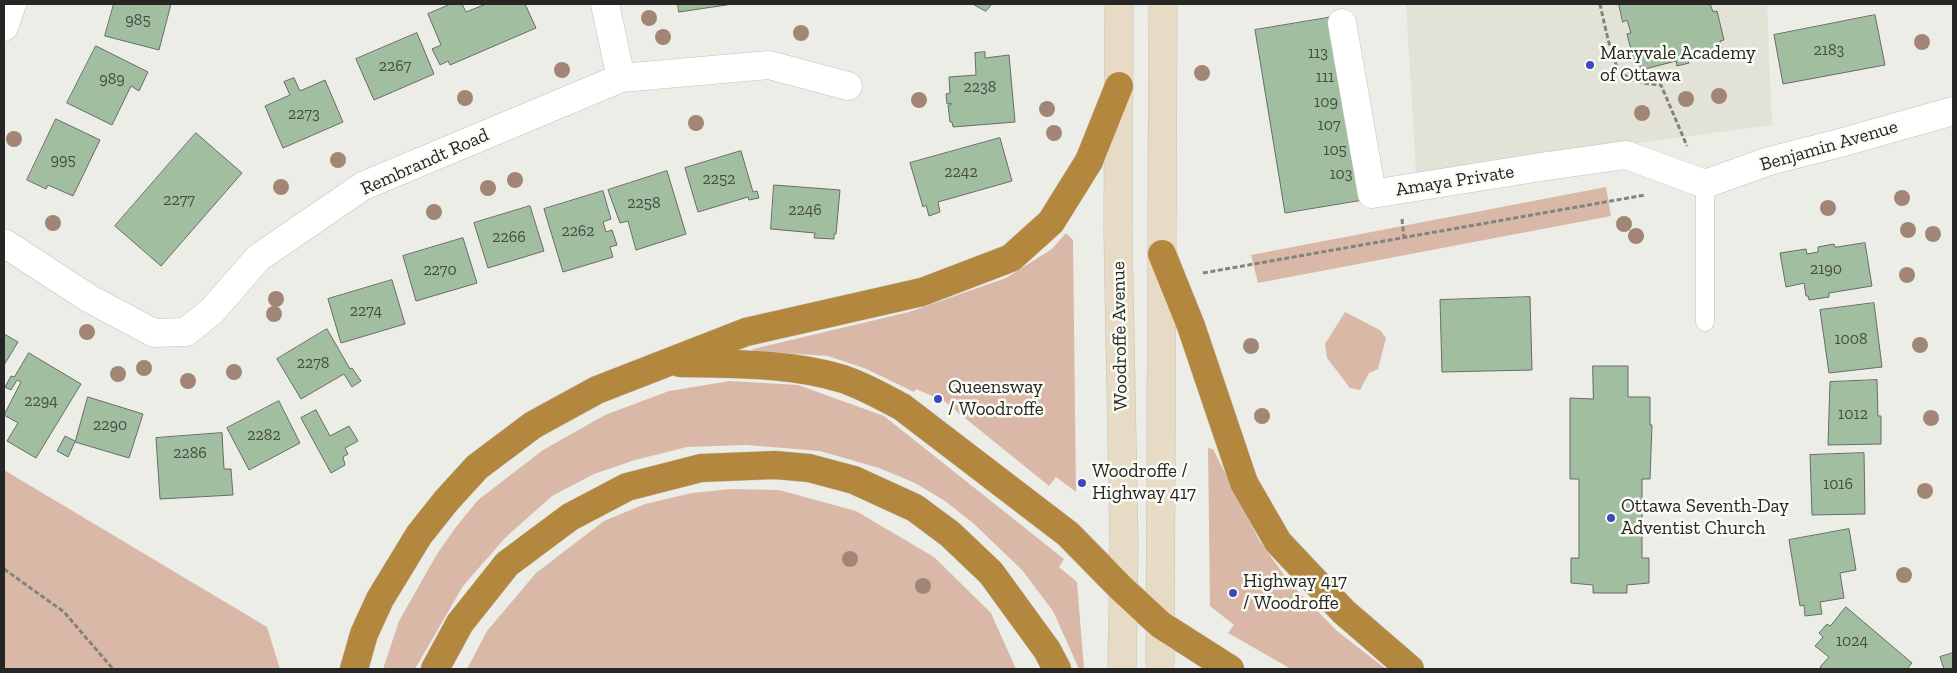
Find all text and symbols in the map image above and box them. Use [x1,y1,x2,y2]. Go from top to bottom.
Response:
house number: 985 [125,10,151,30]
house number: 2183 [1814,40,1844,60]
house number: 113 [1308,43,1328,63]
place label: Maryvale Academy of Ottawa [1600,43,1756,87]
house number: 2267 [379,56,411,76]
marker: Maryvale Academy of Ottawa [1584,59,1596,71]
house number: 111 [1316,67,1334,87]
house number: 989 [99,69,125,89]
house number: 2238 [964,77,996,97]
house number: 109 [1314,92,1338,112]
house number: 2273 [288,104,320,124]
house number: 107 [1318,115,1340,135]
street label: Benjamin Avenue [1757,115,1901,177]
street label: Rembrandt Road [357,124,493,200]
house number: 105 [1323,140,1347,160]
house number: 995 [50,150,76,170]
street label: Amaya Private [1394,160,1516,202]
house number: 2242 [944,162,978,182]
house number: 103 [1329,164,1353,184]
house number: 2252 [703,169,735,189]
house number: 2277 [163,190,195,210]
house number: 2258 [627,193,661,213]
house number: 2246 [788,200,822,220]
house number: 2262 [561,221,595,241]
house number: 2266 [492,227,526,247]
house number: 2190 [1810,259,1842,279]
house number: 2270 [423,260,457,280]
street label: Woodroffe Avenue [1107,261,1133,411]
house number: 2274 [350,301,382,321]
house number: 1008 [1834,329,1868,349]
house number: 2278 [297,353,329,373]
place label: Queensway / Woodroffe [948,377,1044,421]
house number: 2294 [24,391,58,411]
marker: Queensway / Woodroffe [932,393,944,405]
house number: 1012 [1838,404,1868,424]
house number: 2290 [93,415,127,435]
house number: 2282 [247,425,281,445]
house number: 2286 [173,443,207,463]
place label: Woodroffe / Highway 417 [1092,461,1196,505]
house number: 1016 [1823,474,1853,494]
marker: Woodroffe / Highway 417 [1076,477,1088,489]
place label: Ottawa Seventh-Day Adventist Church [1621,496,1789,540]
marker: Ottawa Seventh-Day Adventist Church [1605,512,1617,524]
place label: Highway 417 / Woodroffe [1243,571,1347,615]
marker: Highway 417 / Woodroffe [1227,587,1239,599]
house number: 1024 [1836,631,1868,651]

